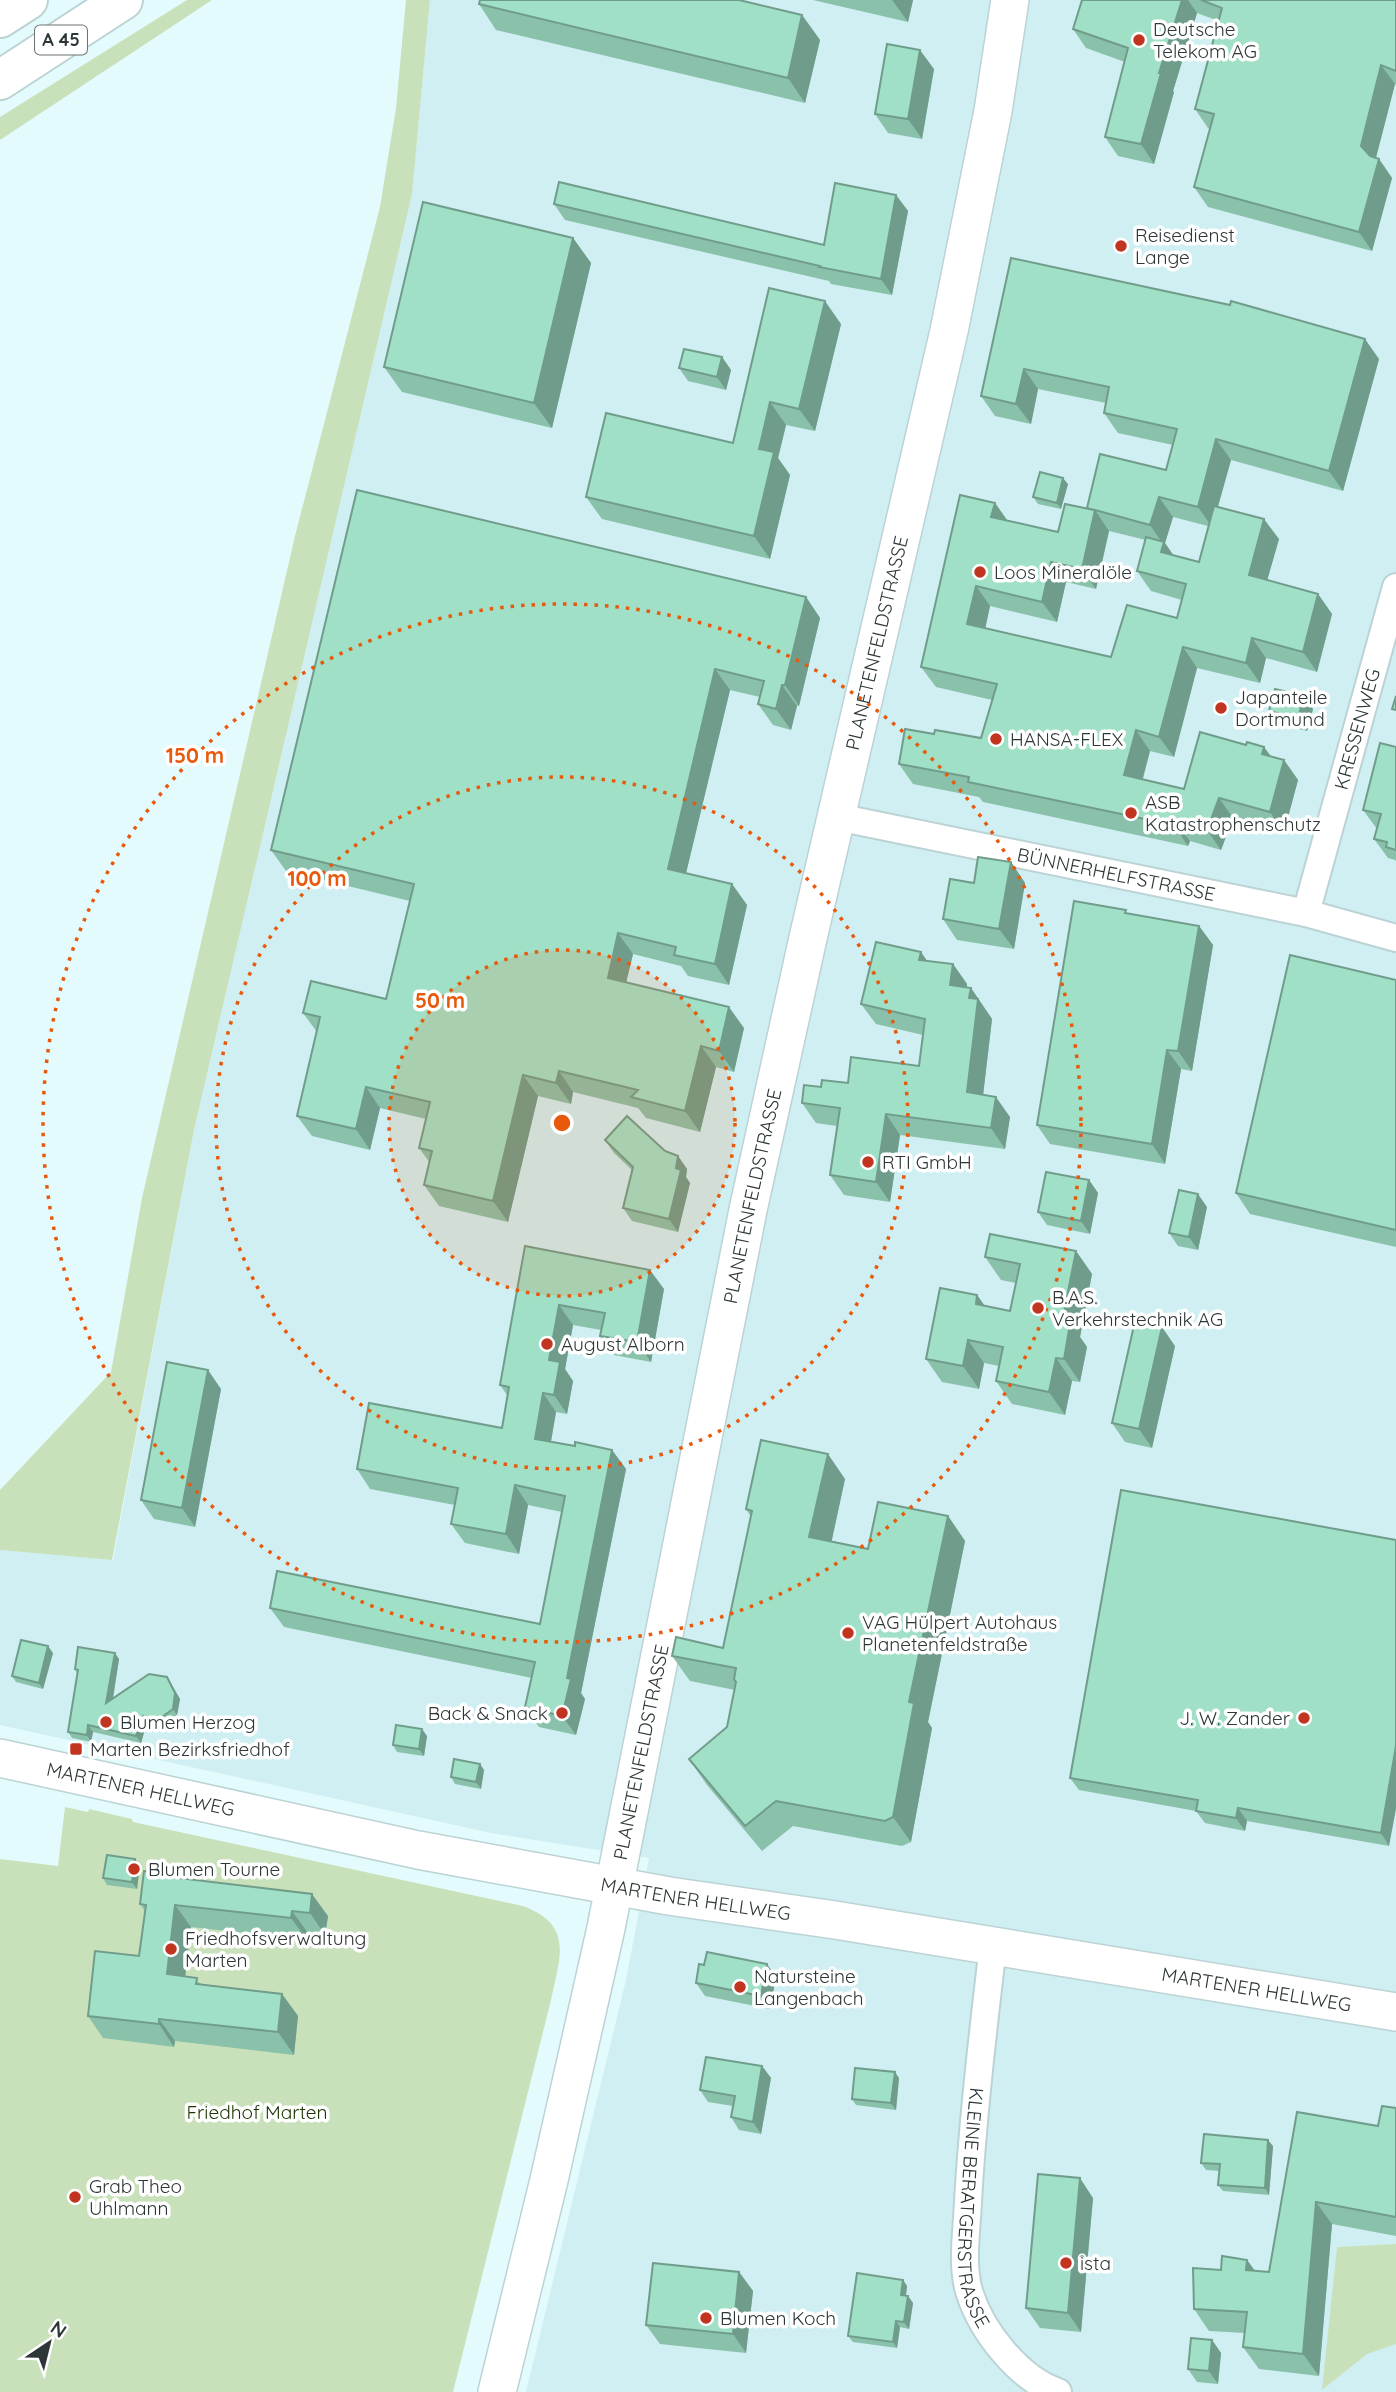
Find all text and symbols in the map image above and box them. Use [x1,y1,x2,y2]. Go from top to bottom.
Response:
place label: Deutsche Telekom AG [1153,17,1257,63]
road number: A 45 [35,26,87,55]
marker: Deutsche Telekom AG [1131,32,1147,48]
place label: Reisedienst Lange [1135,223,1235,269]
marker: Reisedienst Lange [1113,238,1129,254]
street label: PLANETENFELDSTRASSE [840,533,913,752]
place label: Loos Mineralöle [994,560,1132,584]
marker: Loos Mineralöle [972,564,988,580]
street label: KRESSENWEG [1329,666,1385,792]
place label: Japanteile Dortmund [1235,685,1327,731]
marker: Japanteile Dortmund [1213,700,1229,716]
place label: HANSA-FLEX [1010,727,1123,751]
marker: HANSA-FLEX [988,731,1004,747]
text: 150 m [166,742,224,768]
place label: ASB Katastrophenschutz [1145,790,1321,836]
marker: ASB Katastrophenschutz [1123,805,1139,821]
street label: BÜNNERHELFSTRASSE [1015,842,1217,906]
text: 100 m [287,865,347,891]
text: 50 m [415,987,465,1013]
street label: PLANETENFELDSTRASSE [718,1086,786,1306]
centre of rings [550,1111,574,1135]
place label: RTI GmbH [882,1150,972,1174]
marker: RTI GmbH [860,1154,876,1170]
place label: B.A.S. Verkehrstechnik AG [1052,1285,1223,1331]
marker: B.A.S. Verkehrstechnik AG [1030,1300,1046,1316]
place label: August Alborn [561,1332,685,1356]
marker: August Alborn [539,1336,555,1352]
place label: VAG Hülpert Autohaus Planetenfeldstraße [862,1610,1057,1656]
marker: VAG Hülpert Autohaus Planetenfeldstraße [840,1625,856,1641]
street label: PLANETENFELDSTRASSE [608,1642,674,1862]
place label: Back & Snack [428,1701,548,1725]
marker: Back & Snack [554,1705,570,1721]
place label: J. W. Zander [1179,1706,1291,1730]
place label: Blumen Herzog [120,1710,256,1734]
marker: J. W. Zander [1296,1710,1312,1726]
marker: Blumen Herzog [98,1714,114,1730]
place label: Marten Bezirksfriedhof [90,1737,290,1761]
marker: Marten Bezirksfriedhof [68,1741,84,1757]
street label: MARTENER HELLWEG [44,1757,237,1821]
place label: Blumen Tourne [148,1857,280,1881]
marker: Blumen Tourne [126,1861,142,1877]
street label: MARTENER HELLWEG [599,1872,792,1925]
place label: Friedhofsverwaltung Marten [185,1926,366,1972]
marker: Friedhofsverwaltung Marten [163,1941,179,1957]
street label: MARTENER HELLWEG [1160,1962,1353,2016]
place label: Natursteine Langenbach [754,1964,863,2010]
marker: Natursteine Langenbach [732,1979,748,1995]
street label: KLEINE BERATGERSTRASSE [953,2087,995,2332]
park label: Friedhof Marten [186,2100,328,2124]
place label: Grab Theo Uhlmann [89,2174,182,2220]
marker: Grab Theo Uhlmann [67,2189,83,2205]
place label: ista [1080,2251,1111,2275]
marker: ista [1058,2255,1074,2271]
place label: Blumen Koch [720,2306,836,2330]
north arrow [14,2308,84,2378]
marker: Blumen Koch [698,2310,714,2326]
text: N [46,2315,71,2343]

